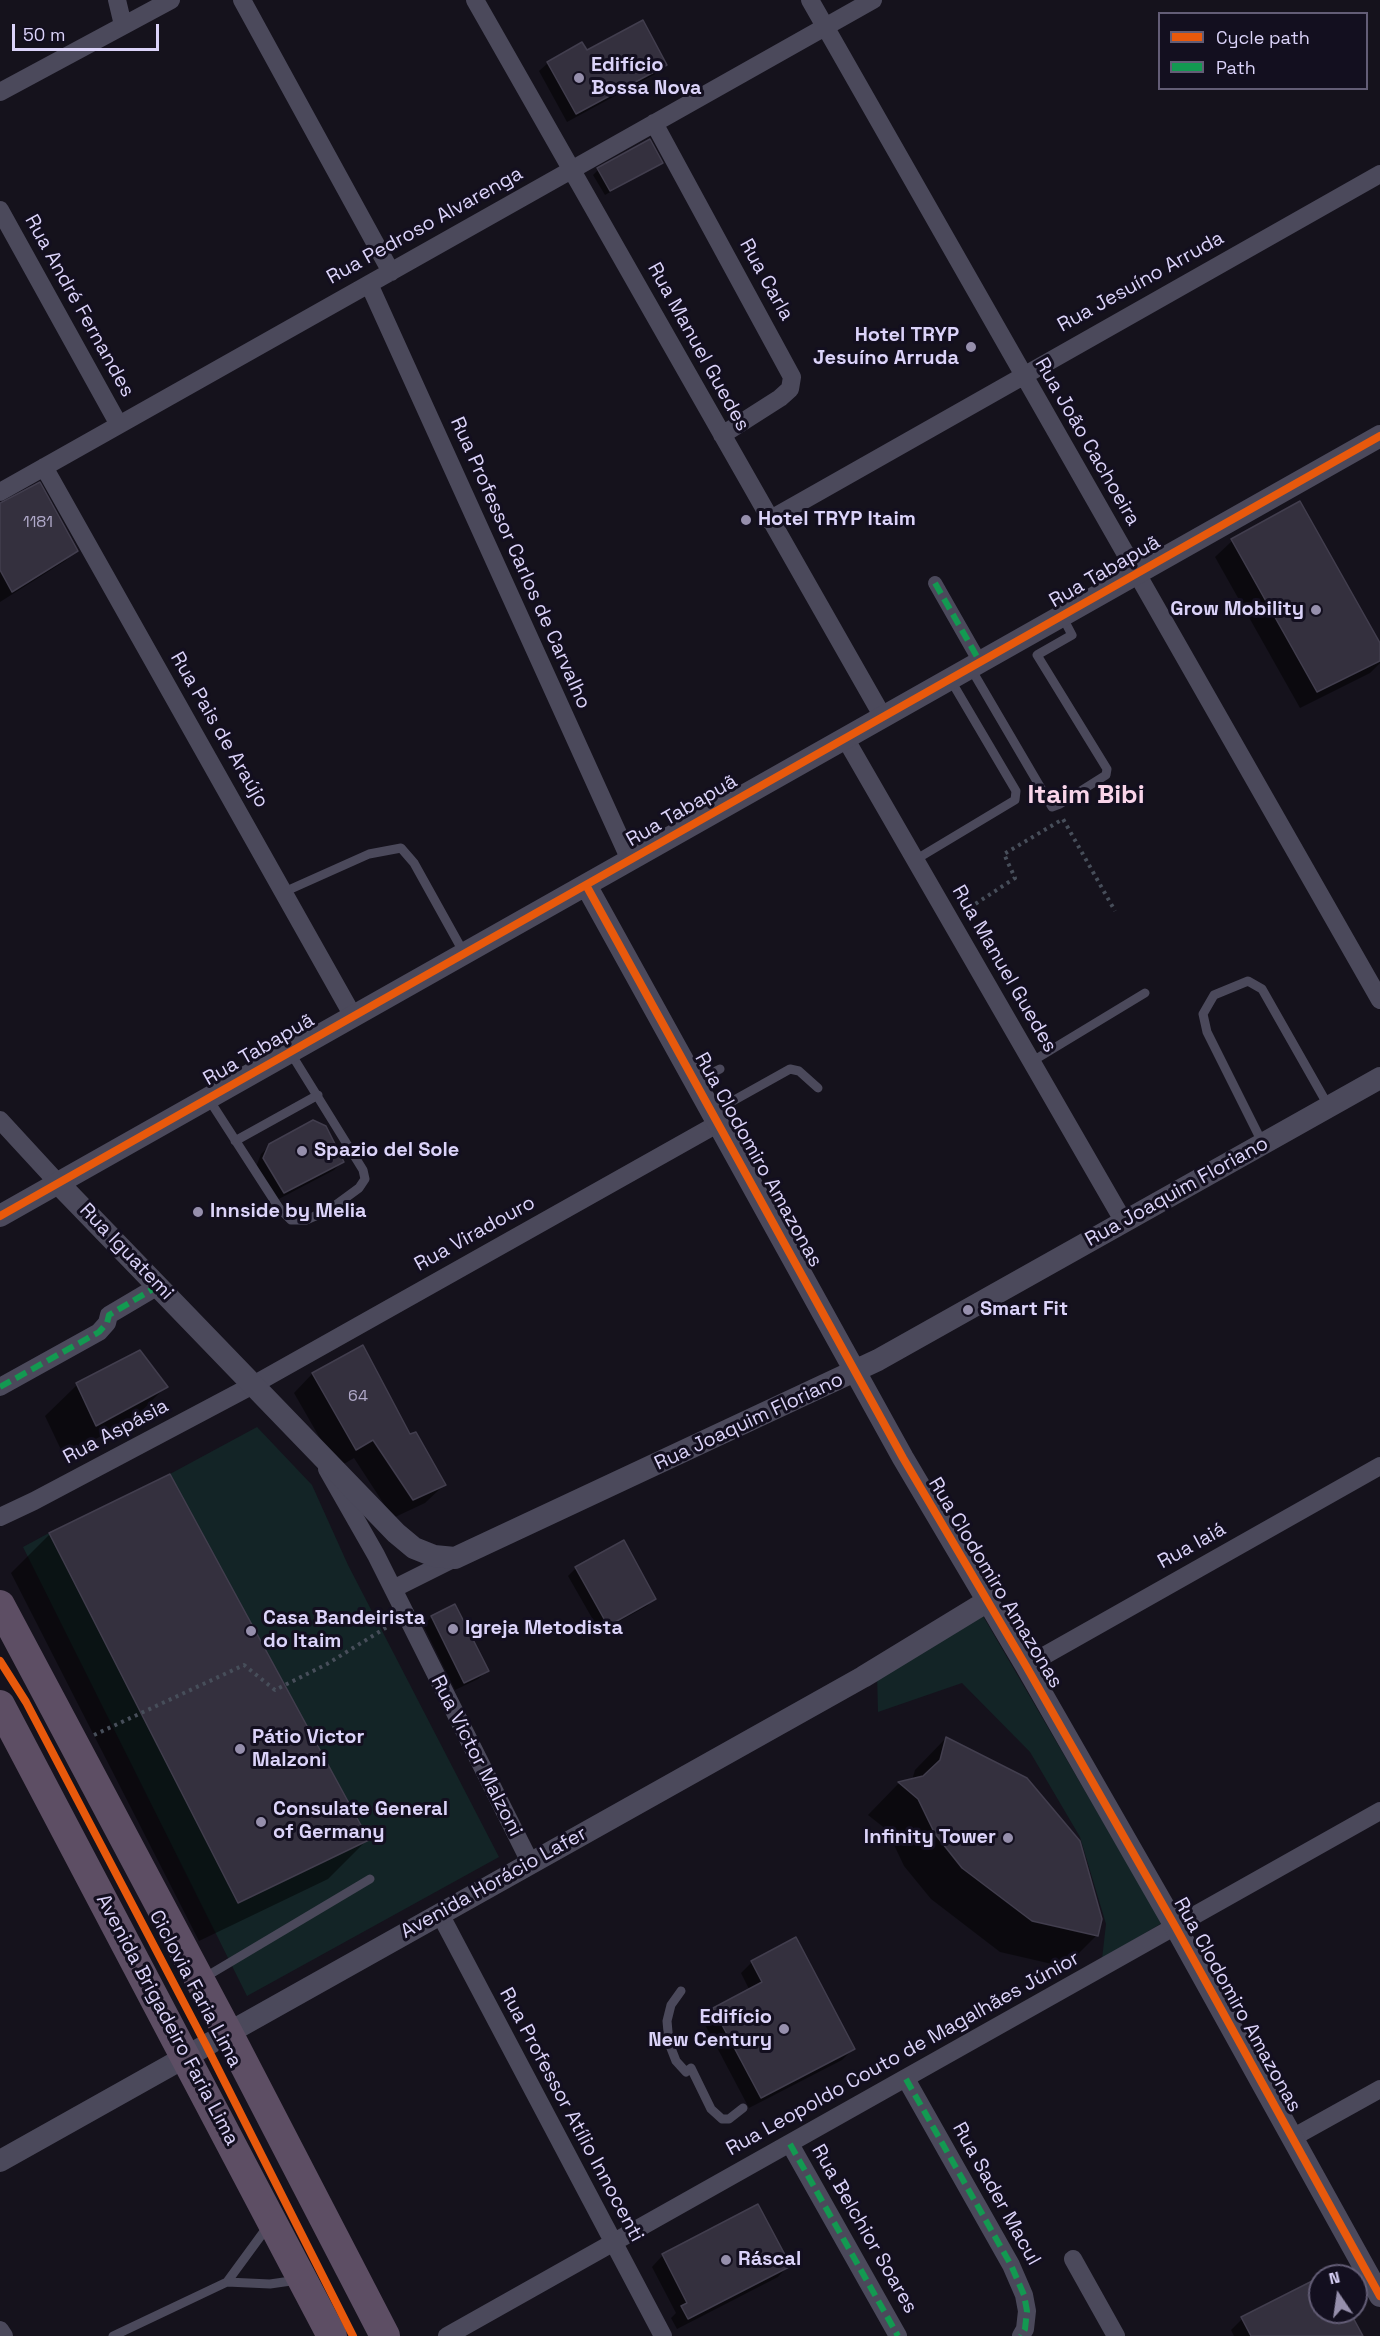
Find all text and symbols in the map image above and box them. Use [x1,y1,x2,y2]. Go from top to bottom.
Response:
scale bar [15,12,162,50]
legend [1158,12,1368,90]
text: 50 m [23,23,65,46]
text: Cycle path [1216,26,1310,49]
place label: Edifício Bossa Nova [591,54,702,101]
text: Path [1216,56,1256,79]
marker: Edifício Bossa Nova [572,71,586,85]
street label: Rua Pedroso Alvarenga [323,162,527,290]
street label: Rua André Fernandes [19,211,139,401]
street label: Rua Jesuíno Arruda [1054,226,1228,338]
street label: Rua Carla [734,235,798,325]
street label: Rua Manuel Guedes [642,259,754,435]
place label: Hotel TRYP Jesuíno Arruda [813,324,959,371]
marker: Hotel TRYP Jesuíno Arruda [964,340,978,354]
street label: Rua João Cachoeira [1029,354,1145,530]
street label: Rua Professor Carlos de Carvalho [445,413,595,713]
place label: Hotel TRYP Itaim [758,508,916,532]
house number: 1181 [23,513,53,533]
marker: Hotel TRYP Itaim [739,513,753,527]
street label: Rua Tabapuã [1045,531,1165,613]
place label: Grow Mobility [1170,598,1304,622]
marker: Grow Mobility [1309,603,1323,617]
street label: Rua Pais de Araújo [165,648,273,812]
street label: Rua Tabapuã [622,770,742,852]
district label: Itaim Bibi [1027,780,1145,812]
street label: Rua Manuel Guedes [946,881,1062,1057]
street label: Rua Tabapuã [199,1009,319,1091]
street label: Rua Clodomiro Amazonas [689,1049,827,1271]
street label: Rua Joaquim Floriano [1081,1132,1273,1252]
place label: Spazio del Sole [314,1139,459,1163]
marker: Spazio del Sole [295,1144,309,1158]
street label: Rua Viradouro [410,1191,540,1277]
street label: Rua Iguatemi [74,1199,178,1305]
place label: Innside by Melia [210,1200,367,1224]
marker: Innside by Melia [191,1205,205,1219]
place label: Smart Fit [980,1298,1068,1322]
marker: Smart Fit [961,1303,975,1317]
street label: Rua Joaquim Floriano [651,1368,847,1476]
house number: 64 [348,1387,368,1407]
street label: Rua Aspásia [59,1394,173,1470]
street label: Rua Clodomiro Amazonas [923,1473,1067,1693]
street label: Rua Iaiá [1154,1517,1230,1575]
place label: Casa Bandeirista do Itaim [263,1607,425,1654]
place label: Igreja Metodista [465,1617,623,1641]
marker: Igreja Metodista [446,1622,460,1636]
marker: Casa Bandeirista do Itaim [244,1624,258,1638]
street label: Rua Victor Malzoni [425,1671,527,1841]
place label: Pátio Victor Malzoni [252,1726,364,1773]
marker: Pátio Victor Malzoni [233,1742,247,1756]
place label: Consulate General of Germany [273,1798,448,1845]
marker: Consulate General of Germany [254,1815,268,1829]
street label: Avenida Horácio Lafer [397,1822,591,1944]
place label: Infinity Tower [864,1826,996,1850]
marker: Infinity Tower [1001,1831,1015,1845]
street label: Avenida Brigadeiro Faria Lima [90,1890,244,2150]
street label: Rua Clodomiro Amazonas [1168,1894,1306,2116]
street label: Ciclovia Faria Lima [143,1906,247,2072]
street label: Rua Leopoldo Couto de Magalhães Júnior [722,1947,1084,2161]
street label: Rua Professor Atílio Innocenti [494,1984,648,2246]
place label: Edifício New Century [648,2006,772,2053]
marker: Edifício New Century [777,2022,791,2036]
street label: Rua Sader Macul [947,2118,1045,2270]
street label: Rua Belchior Soares [806,2140,922,2318]
place label: Ráscal [738,2248,801,2272]
marker: Ráscal [719,2253,733,2267]
north arrow [1308,2264,1368,2324]
text: N [1327,2266,1342,2289]

